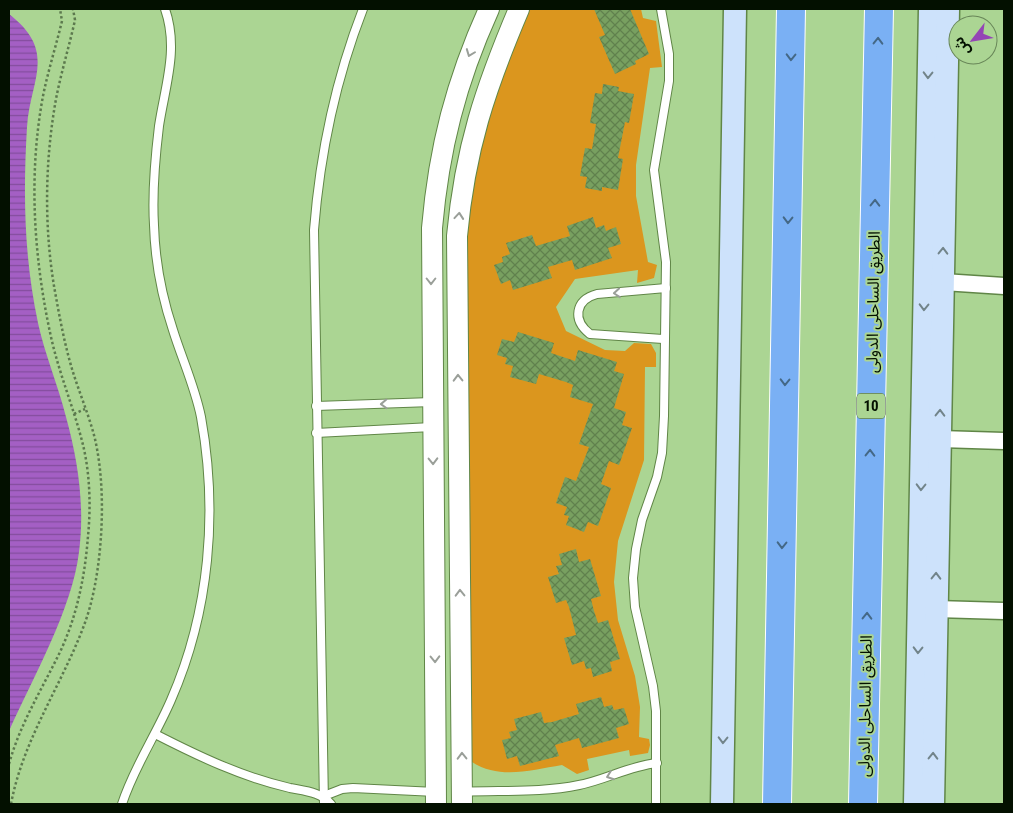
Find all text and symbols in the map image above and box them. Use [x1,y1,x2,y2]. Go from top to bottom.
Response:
north arrow [948,15,998,65]
text: ش [950,34,974,59]
one-way arrow [873,36,883,44]
one-way arrow [465,48,476,57]
one-way arrow [785,54,796,62]
one-way arrow [923,71,934,79]
one-way arrow [870,199,880,206]
one-way arrow [453,211,464,219]
one-way arrow [782,216,793,224]
street label: الطريق الساحلى الدولى [862,231,885,373]
one-way arrow [938,246,948,254]
one-way arrow [426,278,436,285]
one-way arrow [613,287,621,298]
one-way arrow [919,304,929,312]
one-way arrow [453,374,463,382]
one-way arrow [779,379,790,387]
road number: 10 [857,394,885,418]
one-way arrow [379,398,387,409]
one-way arrow [935,409,945,416]
one-way arrow [865,449,875,456]
one-way arrow [428,458,438,465]
one-way arrow [916,484,926,492]
one-way arrow [777,542,787,549]
one-way arrow [931,571,942,579]
one-way arrow [455,589,465,596]
one-way arrow [862,611,872,619]
street label: الطريق الساحلى الدولى [854,635,877,777]
one-way arrow [913,646,923,654]
one-way arrow [430,655,440,663]
one-way arrow [718,736,728,744]
one-way arrow [456,751,467,759]
one-way arrow [928,751,938,759]
one-way arrow [606,770,615,780]

